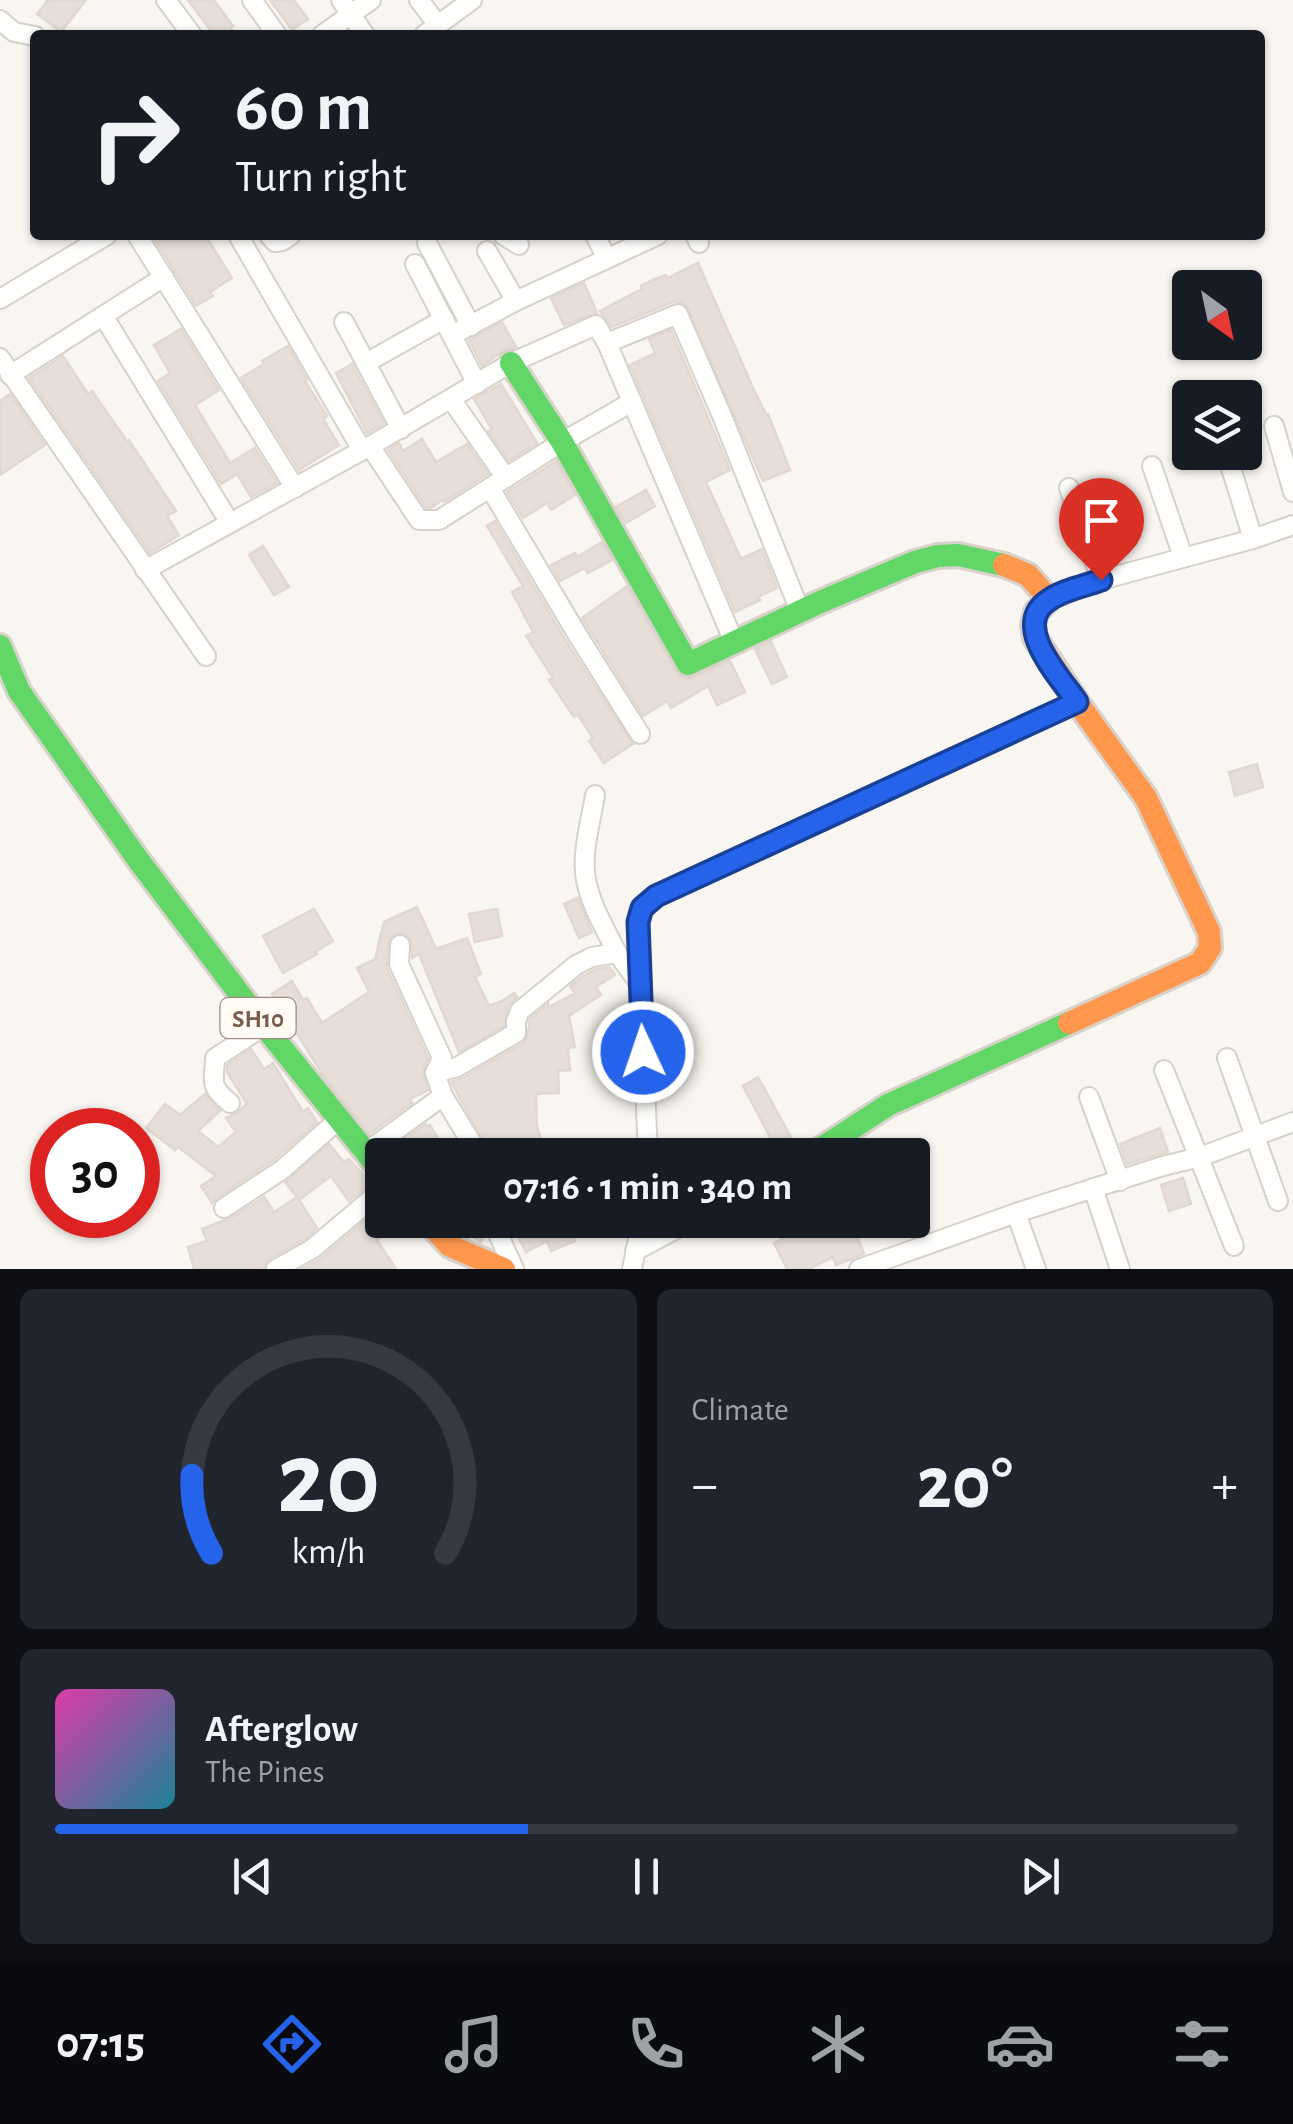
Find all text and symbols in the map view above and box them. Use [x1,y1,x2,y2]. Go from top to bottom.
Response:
icon: right [70,70,200,200]
text: 60 m [235,73,372,143]
text: Turn right [235,155,407,200]
north arrow [1172,270,1262,360]
map controls [1172,270,1262,470]
button: layers [1172,380,1262,470]
pin [1059,478,1144,581]
icon: arrive [1074,493,1129,548]
road number: SH10 [220,998,296,1038]
position arrow [591,1000,695,1104]
speed limit sign: 30 [30,1108,160,1238]
text: 07:16 · 1 min · 340 m [503,1169,792,1207]
text: Climate [692,1394,789,1426]
text: 20 [277,1428,380,1532]
text: 20° [917,1447,1013,1522]
text: − [692,1458,718,1513]
text: + [1212,1458,1238,1513]
text: km/h [291,1534,365,1570]
text: Afterglow [205,1711,358,1749]
text: The Pines [205,1756,325,1788]
icon: previous [225,1849,280,1904]
icon: pause [619,1849,674,1904]
icon: next [1013,1849,1068,1904]
icon: directions [257,2009,327,2079]
icon: music [439,2009,509,2079]
icon: phone [621,2009,691,2079]
icon: climate [803,2009,873,2079]
icon: car [985,2009,1055,2079]
icon: filters [1167,2009,1237,2079]
text: 07:15 [56,2021,145,2066]

